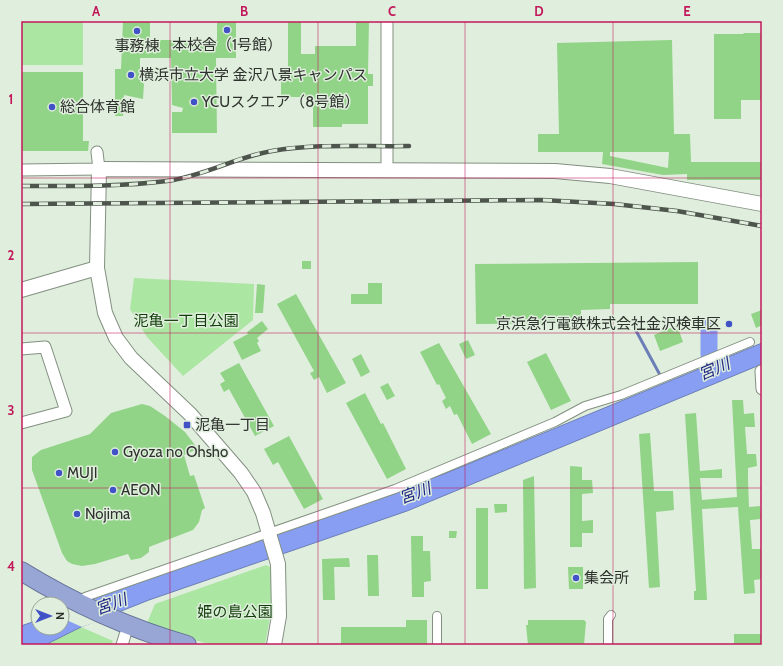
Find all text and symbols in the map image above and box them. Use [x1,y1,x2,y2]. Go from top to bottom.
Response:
text: A [92,3,101,19]
text: B [240,3,248,19]
text: C [388,3,396,19]
text: D [534,3,544,19]
text: E [683,3,691,19]
marker: 本校舎（1号館） [222,25,232,35]
marker: 事務棟 [132,26,142,36]
place label: 本校舎（1号館） [172,36,282,54]
place label: 事務棟 [114,37,160,55]
place label: 横浜市立大学 金沢八景キャンパス [139,66,367,84]
marker: 横浜市立大学 金沢八景キャンパス [126,70,136,80]
text: 1 [9,91,13,107]
place label: YCUスクエア（8号館） [201,93,359,111]
marker: YCUスクエア（8号館） [189,97,199,107]
place label: 総合体育館 [60,98,135,116]
marker: 総合体育館 [47,102,57,112]
text: 2 [8,247,15,263]
park label: 泥亀一丁目公園 [133,312,239,330]
place label: 京浜急行電鉄株式会社金沢検車区 [496,315,721,333]
marker: 京浜急行電鉄株式会社金沢検車区 [724,319,734,329]
water label: 宮川 [696,353,734,384]
text: 3 [7,402,15,418]
place label: 泥亀一丁目 [195,416,270,434]
marker: 泥亀一丁目 [182,420,192,430]
place label: Gyoza no Ohsho [123,443,228,461]
marker: Gyoza no Ohsho [110,447,120,457]
place label: MUJI [67,464,98,482]
marker: MUJI [54,468,64,478]
water label: 宮川 [397,478,435,507]
place label: AEON [121,481,161,499]
marker: AEON [108,485,118,495]
place label: Nojima [85,505,131,523]
marker: Nojima [72,509,82,519]
text: 4 [7,558,15,574]
place label: 集会所 [584,569,629,587]
marker: 集会所 [571,573,581,583]
water label: 宮川 [93,589,131,618]
north arrow [30,596,70,636]
park label: 姫の島公園 [197,603,273,621]
text: N [53,612,67,620]

